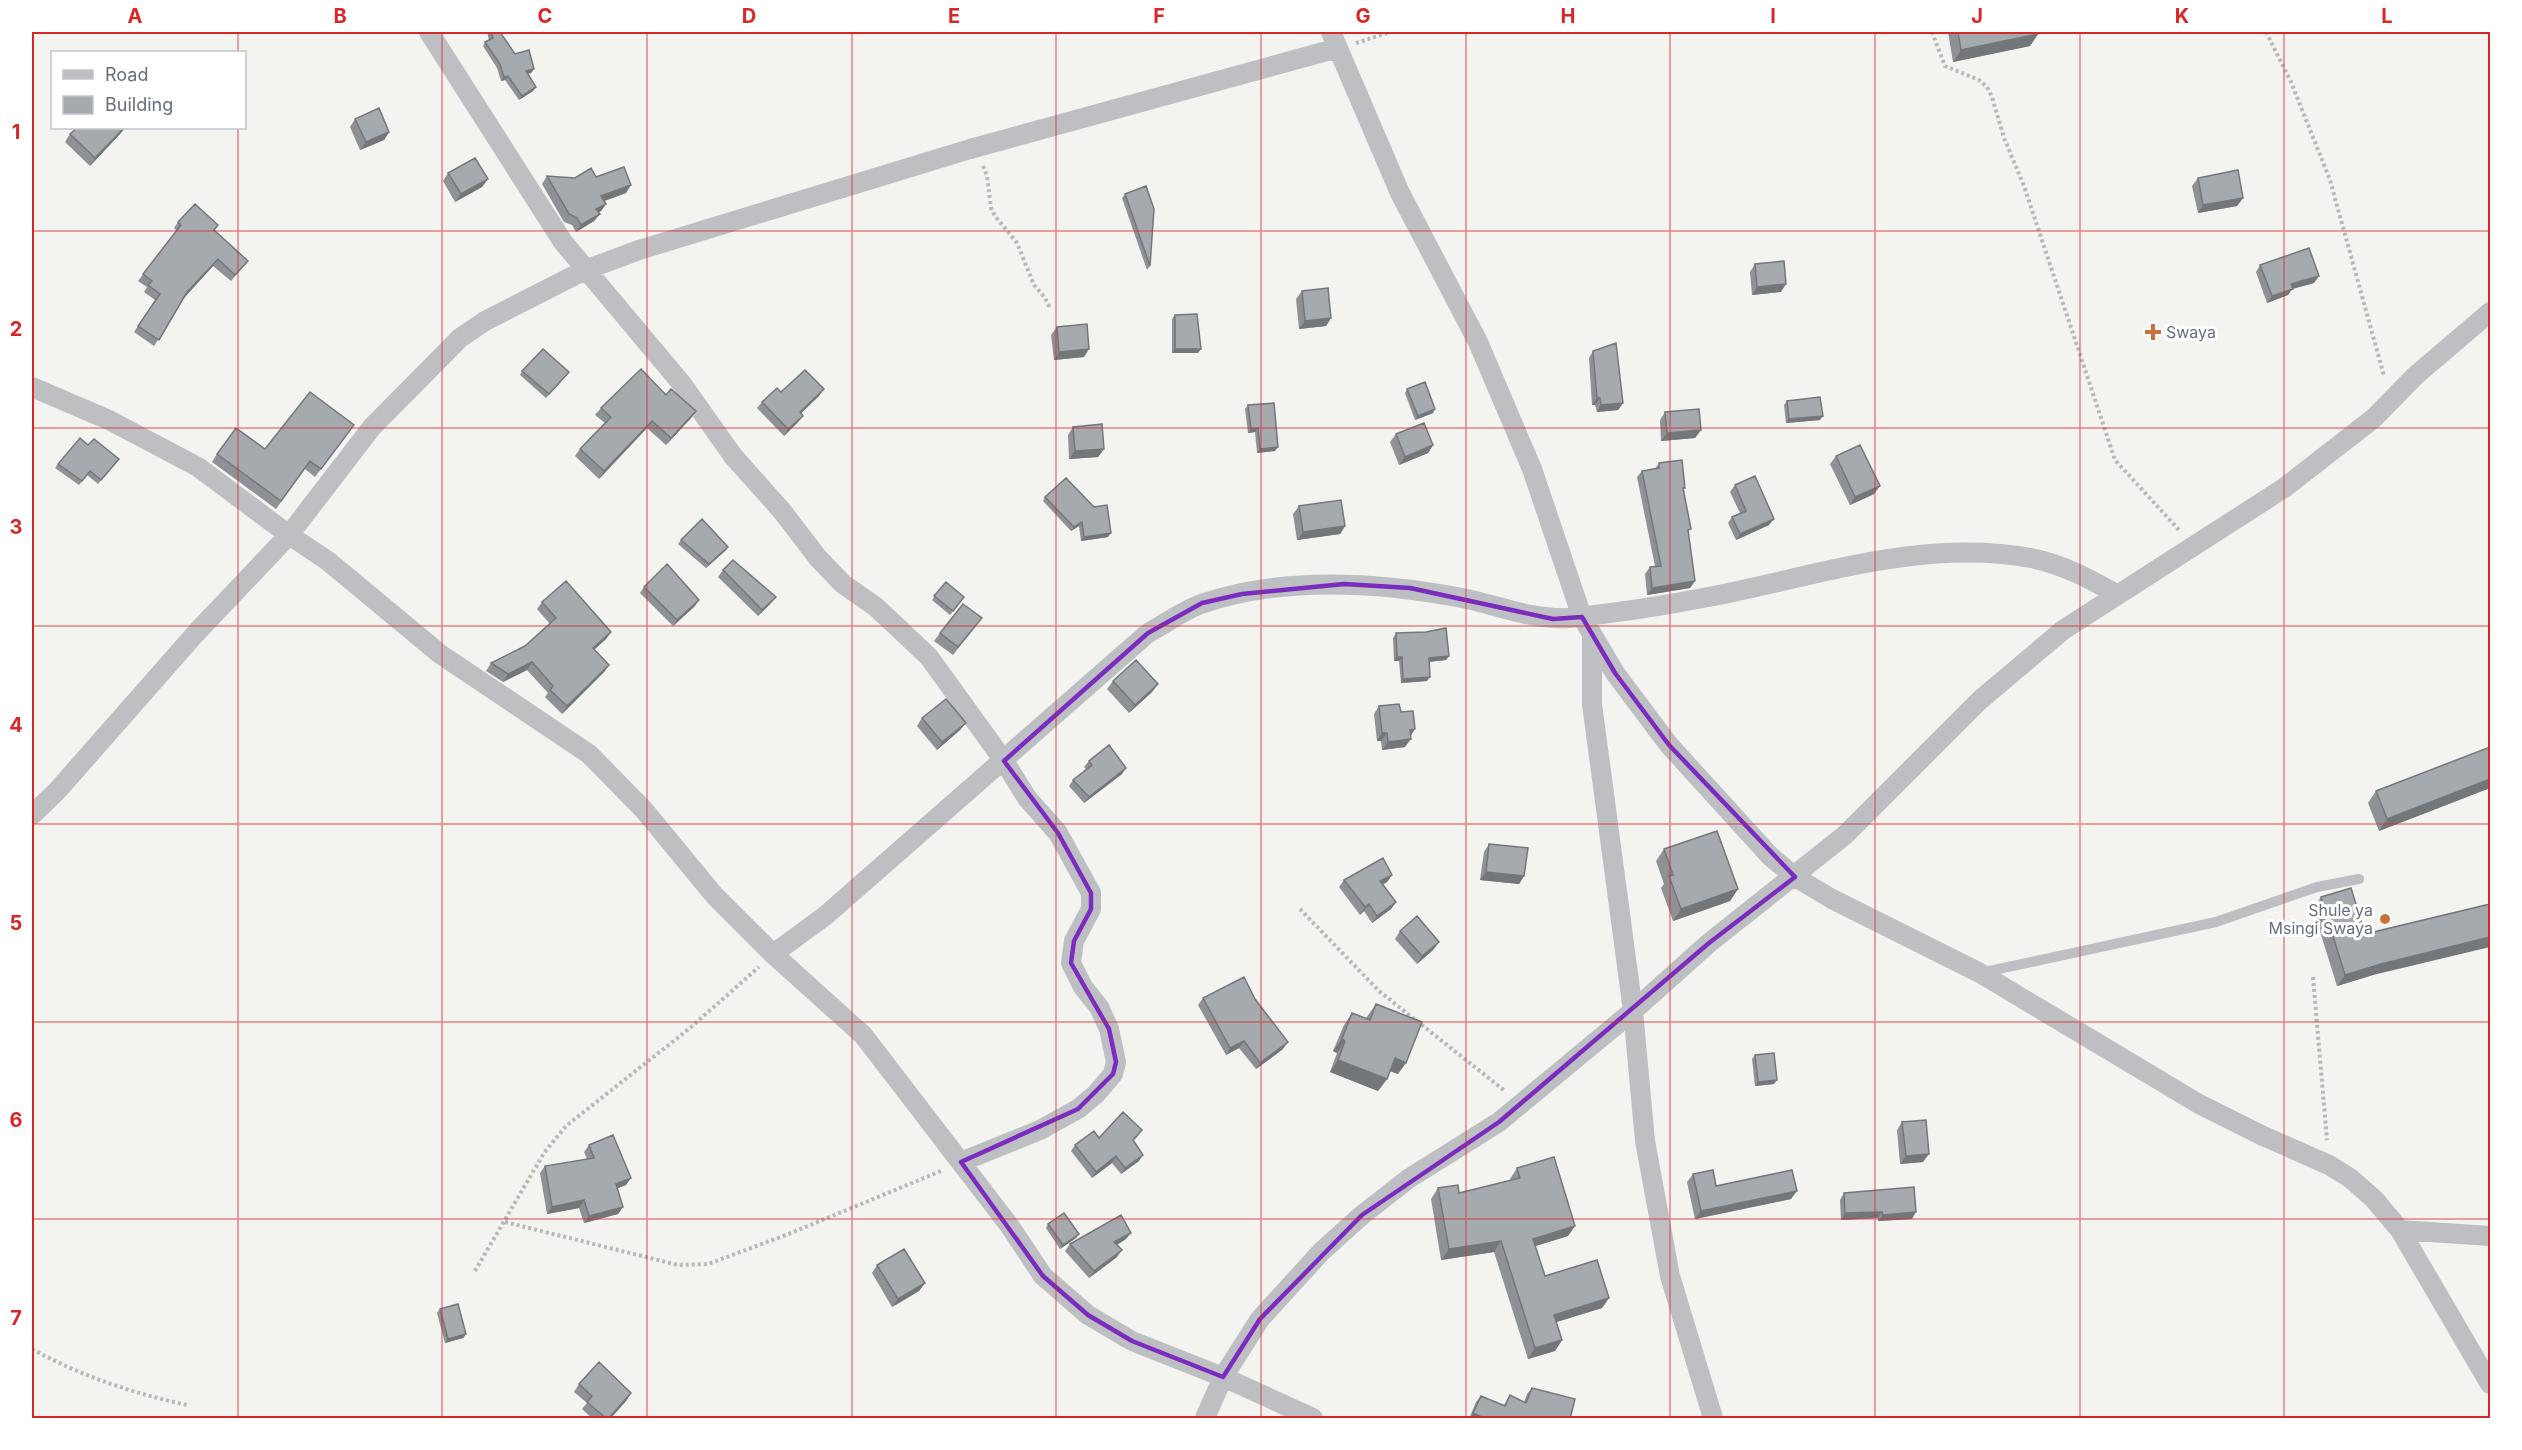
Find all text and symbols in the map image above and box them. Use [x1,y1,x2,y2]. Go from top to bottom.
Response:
text: A [128,4,143,28]
text: B [333,4,347,28]
text: C [538,4,552,28]
text: D [742,4,756,28]
text: E [948,4,960,28]
text: F [1153,4,1165,28]
text: G [1355,4,1371,28]
text: H [1561,4,1575,28]
text: I [1770,4,1776,28]
text: J [1971,4,1983,28]
text: K [2175,4,2189,28]
text: L [2381,4,2393,28]
legend [51,51,246,129]
text: Road [105,64,148,85]
text: Building [105,94,173,115]
text: 1 [12,120,20,144]
text: 2 [10,317,22,341]
place label: Swaya [2166,322,2216,342]
marker: Swaya [2144,323,2162,341]
text: 3 [10,515,22,539]
text: 4 [9,713,23,737]
place label: Shule ya Msingi Swaya [2269,900,2373,938]
text: 5 [10,911,22,935]
marker: Shule ya Msingi Swaya [2378,912,2392,926]
text: 6 [10,1108,23,1132]
text: 7 [10,1306,22,1330]

